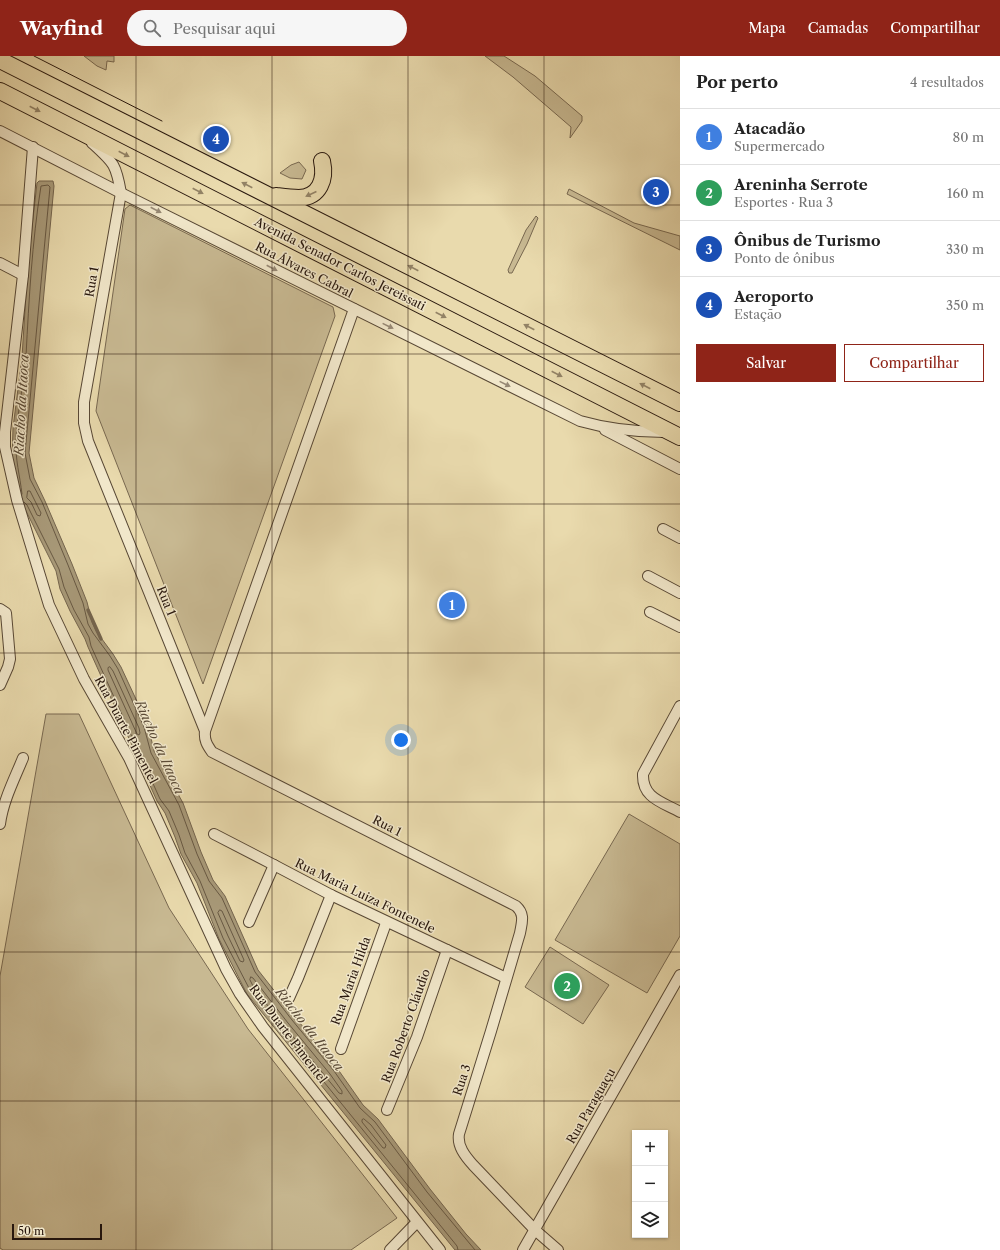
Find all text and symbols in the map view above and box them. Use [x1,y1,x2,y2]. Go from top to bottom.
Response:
search box [127,10,407,46]
text: Wayfind [20,17,103,40]
icon: search [141,17,163,39]
text: Pesquisar aqui [173,19,276,38]
text: Mapa [748,19,786,37]
text: Camadas [808,19,868,37]
text: Compartilhar [890,19,980,37]
text: Por perto [696,72,778,92]
text: 4 resultados [910,74,984,90]
one-way arrow [29,106,41,112]
text: Atacadão [734,119,805,138]
pin: 4 [203,124,229,154]
text: 1 [706,129,712,145]
text: 80 m [952,129,984,145]
text: Supermercado [734,138,825,154]
one-way arrow [119,151,130,157]
text: Areninha Serrote [734,175,868,194]
pin: 3 [643,177,669,207]
one-way arrow [241,182,253,188]
text: 2 [705,185,713,201]
text: 160 m [947,185,984,201]
one-way arrow [192,188,204,194]
one-way arrow [305,191,316,197]
text: Esportes · Rua 3 [734,194,833,210]
one-way arrow [150,207,162,213]
street label: Avenida Senador Carlos Jereissati [251,213,429,314]
text: Ônibus de Turismo [734,231,881,250]
street label: Rua Álvares Cabral [253,238,356,301]
text: 3 [705,241,713,257]
text: 330 m [946,241,984,257]
text: Ponto de ônibus [734,250,835,266]
one-way arrow [266,265,278,271]
one-way arrow [407,265,419,272]
street label: Rua 1 [81,266,102,298]
text: Aeroporto [734,287,814,306]
text: 4 [705,297,713,313]
text: 350 m [946,297,984,313]
text: Estação [734,306,782,322]
one-way arrow [436,312,447,318]
one-way arrow [383,323,394,330]
one-way arrow [523,324,535,330]
button: Salvar [696,344,836,382]
button: Compartilhar [844,344,984,382]
water label: Riacho da Itaoca [10,354,32,457]
one-way arrow [551,371,563,377]
one-way arrow [499,381,511,387]
one-way arrow [639,382,651,389]
street label: Rua 1 [154,584,179,618]
pin: 1 [439,590,465,620]
street label: Rua Duarte Pimentel [92,673,161,787]
water label: Riacho da Itaoca [132,696,188,797]
your location [391,730,411,750]
street label: Rua 1 [370,812,404,839]
street label: Rua Maria Luiza Fontenele [293,855,438,936]
street label: Rua Maria Hilda [328,934,374,1027]
street label: Rua Roberto Cláudio [378,967,433,1085]
pin: 2 [554,971,580,1001]
street label: Rua Duarte Pimentel [246,981,331,1086]
water label: Riacho da Itaoca [272,983,348,1074]
street label: Rua 3 [449,1062,474,1097]
street label: Rua Paraguaçu [563,1065,619,1146]
map controls [632,1130,668,1238]
button: + [632,1130,668,1166]
button: − [632,1166,668,1202]
button: layers [632,1202,668,1238]
scale bar [12,1222,102,1241]
text: 50 m [18,1224,44,1238]

